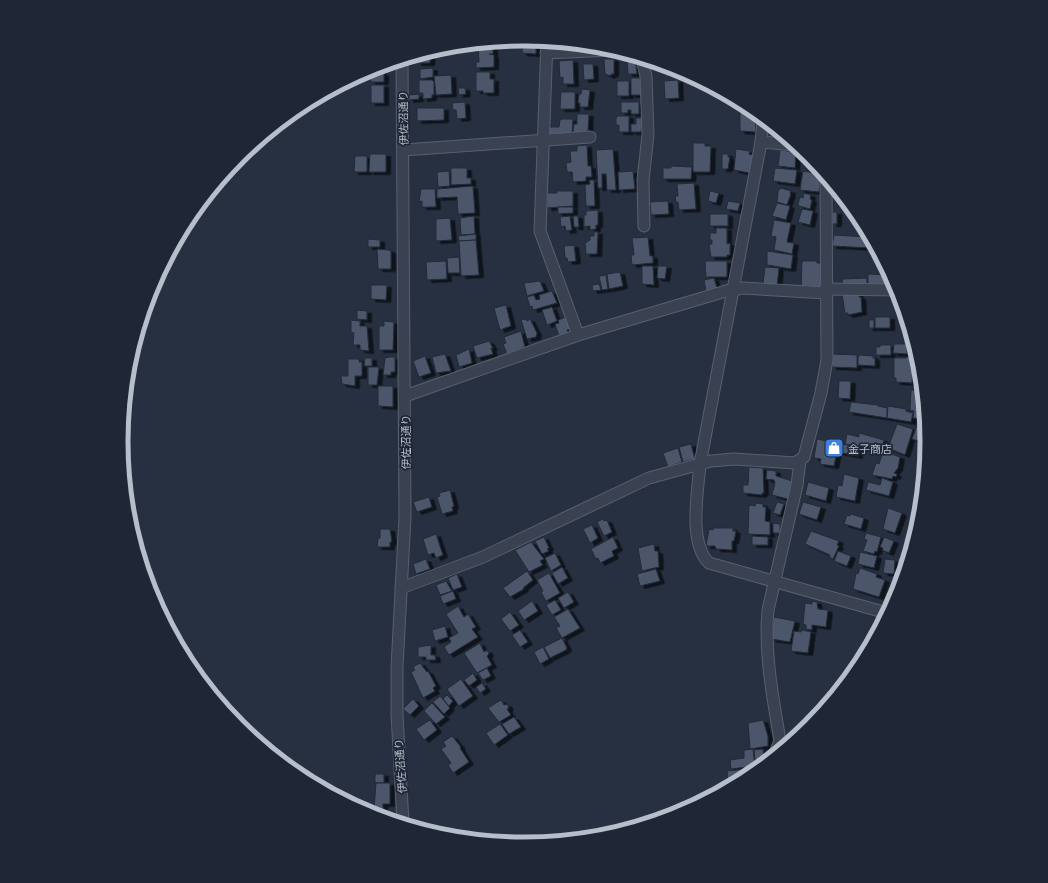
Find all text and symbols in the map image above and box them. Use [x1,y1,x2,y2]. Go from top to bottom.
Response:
street label: 伊佐沼通り [395,90,411,146]
street label: 伊佐沼通り [398,415,413,470]
shop icon: 金子商店 [823,437,845,459]
place label: 金子商店 [848,441,892,456]
street label: 伊佐沼通り [391,738,409,794]

